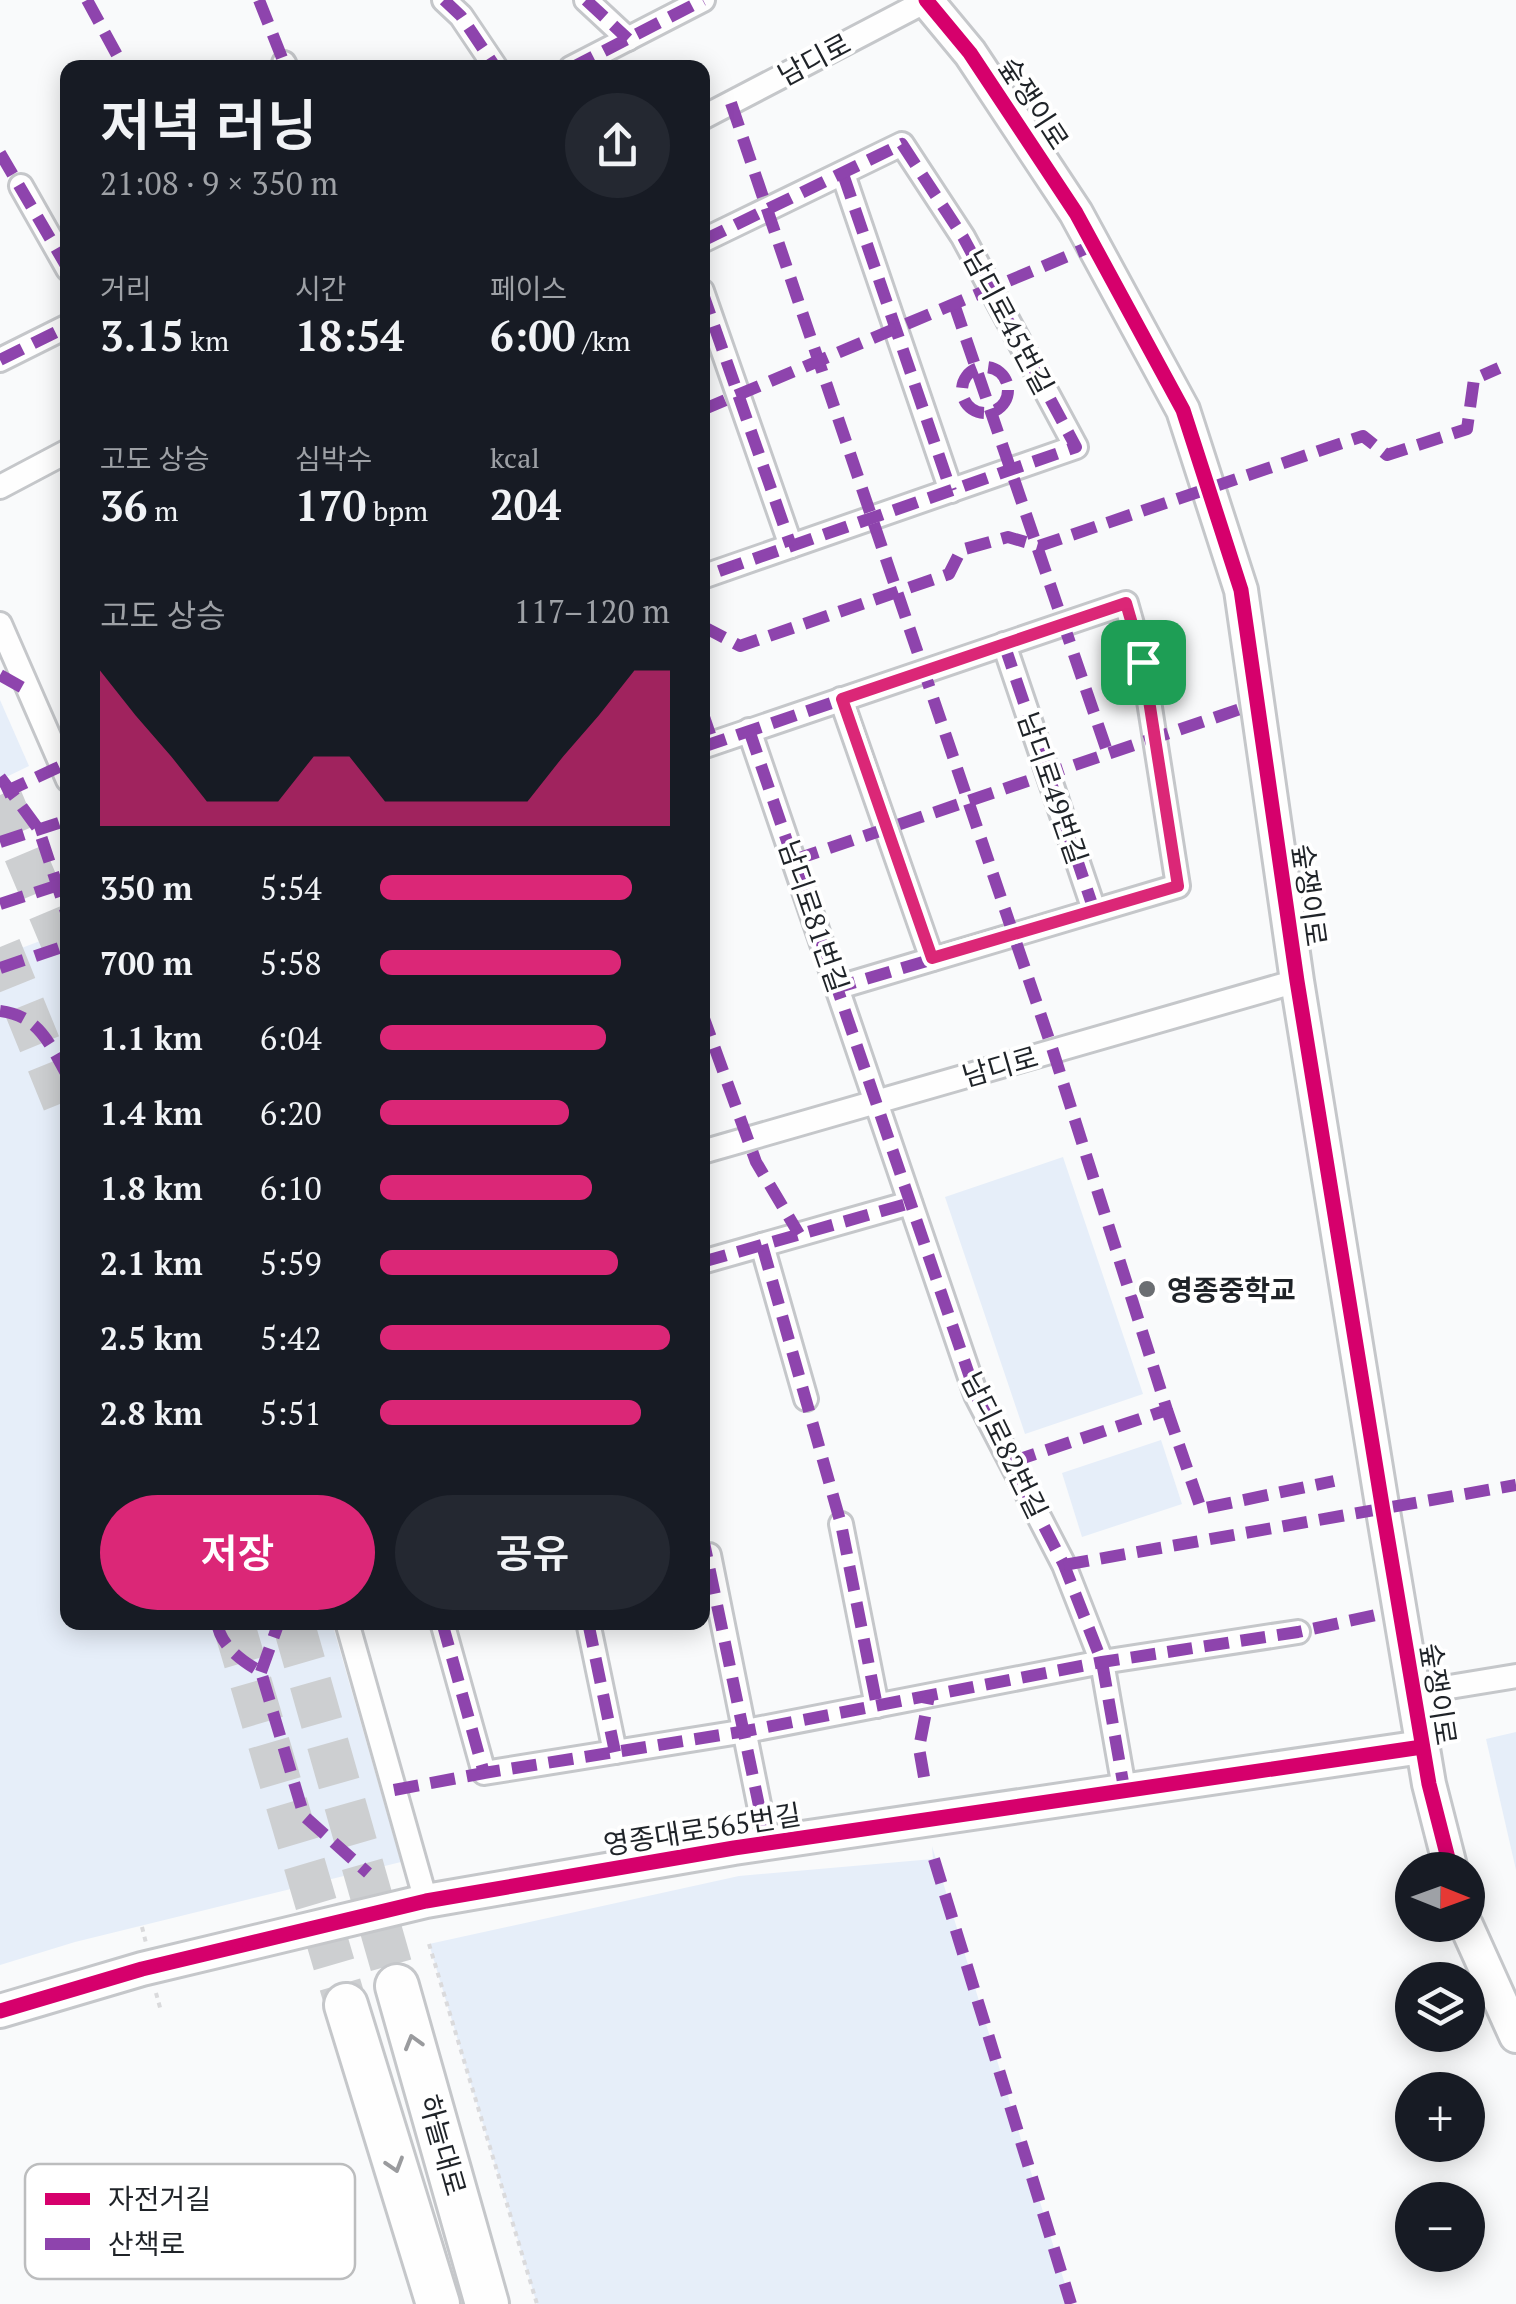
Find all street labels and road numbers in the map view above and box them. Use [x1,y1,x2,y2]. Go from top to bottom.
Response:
street label: 남디로 [771,25,857,93]
street label: 숲쟁이로 [990,50,1078,156]
street label: 남디로45번길 [955,243,1063,401]
street label: 남디로49번길 [1010,707,1096,869]
street label: 남디로81번길 [771,835,857,997]
street label: 숲쟁이로 [1285,841,1335,949]
street label: 남디로 [958,1038,1042,1094]
street label: 남디로82번길 [954,1366,1056,1524]
street label: 숲쟁이로 [1413,1640,1465,1748]
street label: 영종대로565번길 [601,1795,803,1863]
street label: 하늘대로 [411,2090,475,2200]

